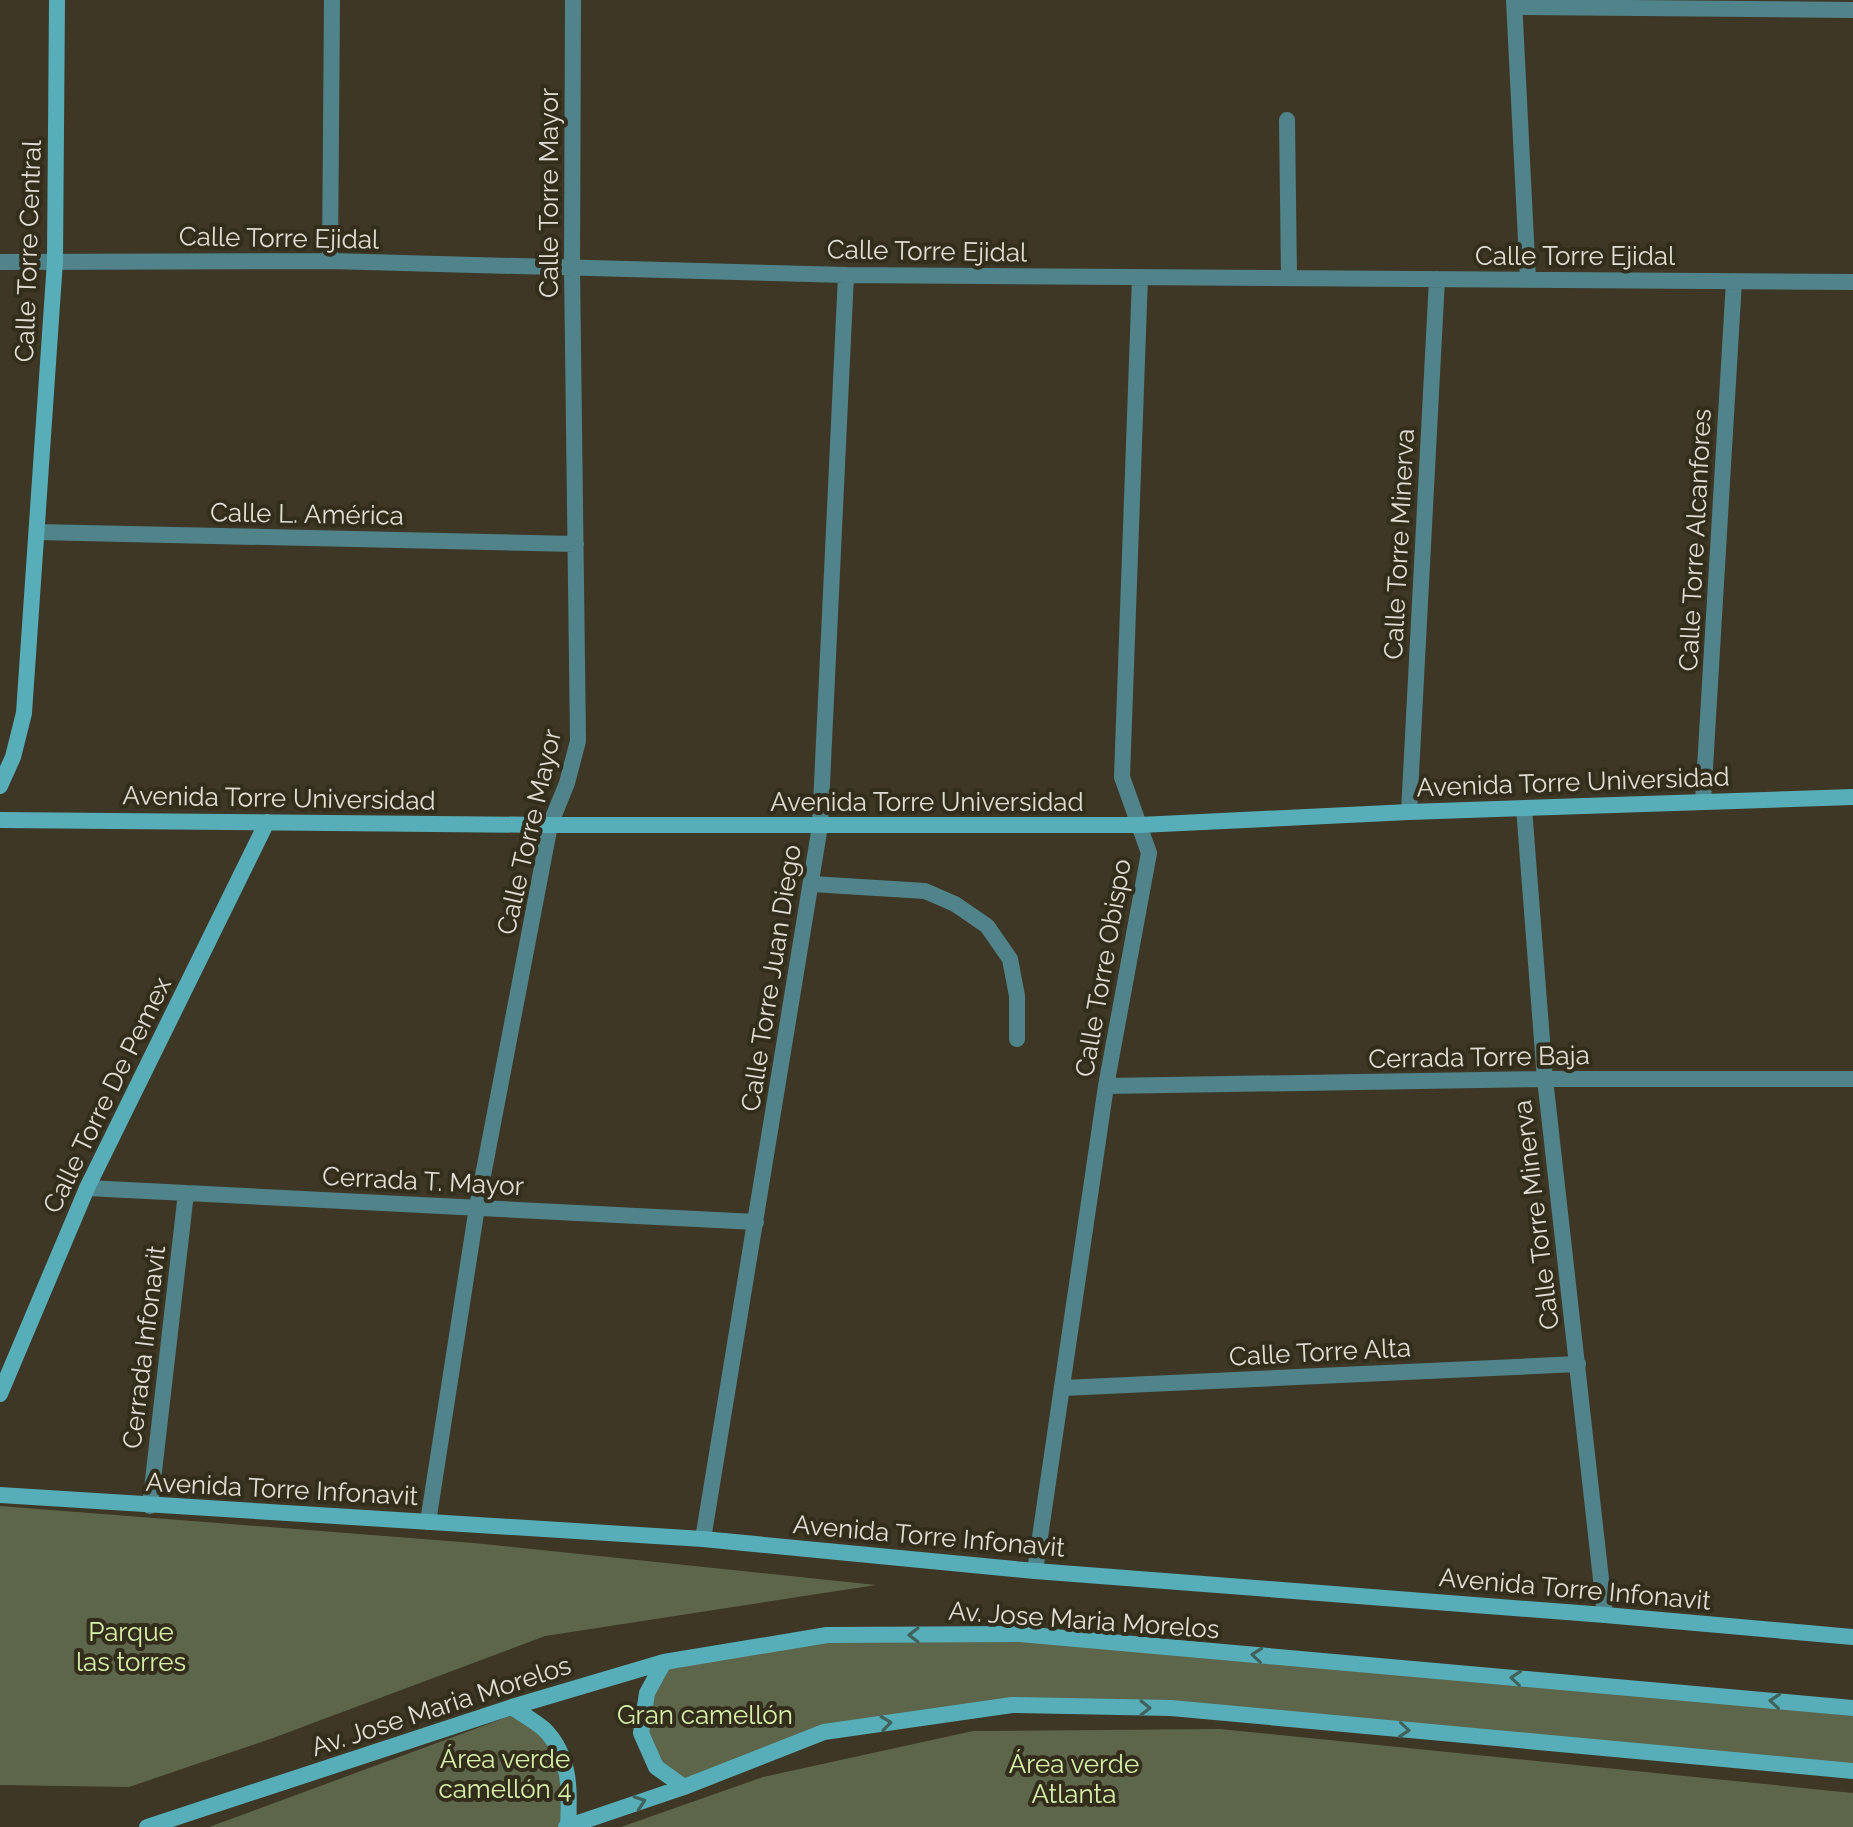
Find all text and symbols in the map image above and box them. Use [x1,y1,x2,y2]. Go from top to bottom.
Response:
street label: Calle Torre Mayor [534,88,564,298]
street label: Calle Torre Central [9,138,47,363]
street label: Calle Torre Ejidal [179,221,380,255]
street label: Calle Torre Ejidal [827,234,1028,268]
street label: Calle Torre Ejidal [1475,241,1676,271]
street label: Calle Torre Alcanfores [1673,408,1717,672]
street label: Calle Torre Minerva [1378,428,1420,660]
street label: Calle L. América [210,497,404,531]
street label: Calle Torre Mayor [491,726,567,938]
street label: Avenida Torre Universidad [1416,762,1730,802]
street label: Avenida Torre Universidad [122,780,436,816]
street label: Avenida Torre Universidad [770,787,1084,817]
street label: Calle Torre Juan Diego [735,843,807,1113]
street label: Calle Torre Obispo [1069,857,1137,1079]
street label: Calle Torre De Pemex [37,972,177,1218]
street label: Cerrada Torre Baja [1368,1040,1590,1074]
street label: Calle Torre Minerva [1507,1098,1565,1332]
street label: Cerrada T. Mayor [321,1161,525,1201]
street label: Cerrada Infonavit [117,1243,171,1450]
street label: Calle Torre Alta [1228,1332,1412,1372]
street label: Avenida Torre Infonavit [145,1467,419,1511]
street label: Avenida Torre Infonavit [792,1509,1066,1563]
street label: Avenida Torre Infonavit [1438,1562,1712,1616]
street label: Av. Jose Maria Morelos [948,1596,1220,1644]
park label: Parque las torres [76,1617,186,1677]
one-way arrow [907,1626,920,1644]
one-way arrow [1250,1647,1263,1664]
street label: Av. Jose Maria Morelos [307,1650,575,1762]
one-way arrow [1509,1670,1522,1687]
one-way arrow [1768,1693,1781,1710]
one-way arrow [1139,1699,1152,1716]
park label: Gran camellón [617,1700,793,1730]
one-way arrow [879,1715,893,1732]
one-way arrow [1398,1721,1411,1738]
park label: Área verde camellón 4 [438,1744,572,1804]
park label: Área verde Atlanta [1009,1749,1139,1809]
one-way arrow [632,1795,646,1811]

